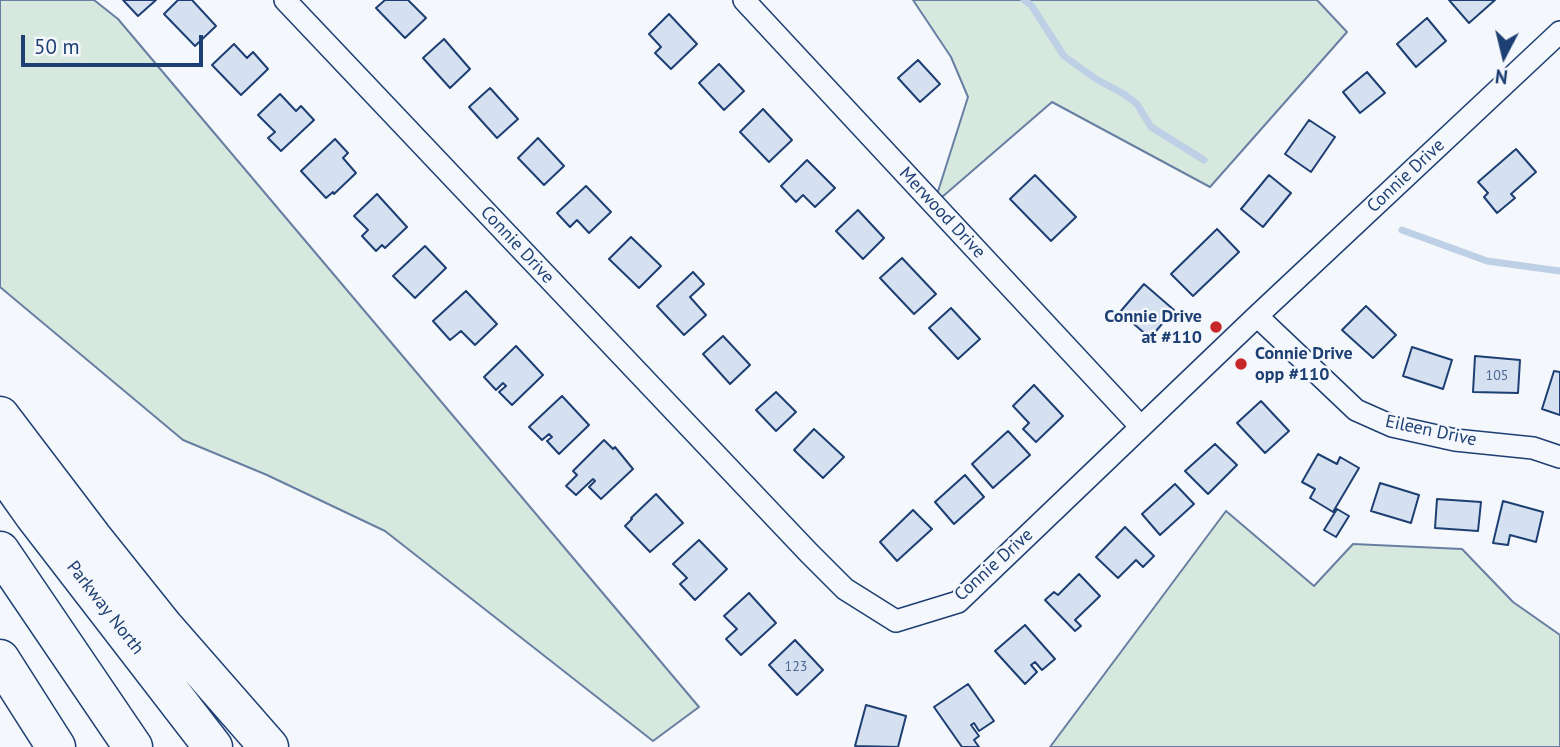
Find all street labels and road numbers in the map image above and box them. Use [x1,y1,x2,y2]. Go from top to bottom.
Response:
street label: Connie Drive [1363,135,1449,217]
street label: Merwood Drive [894,163,990,263]
street label: Connie Drive [476,202,558,288]
street label: Eileen Drive [1383,411,1479,451]
street label: Connie Drive [950,524,1038,606]
street label: Parkway North [62,557,148,659]

